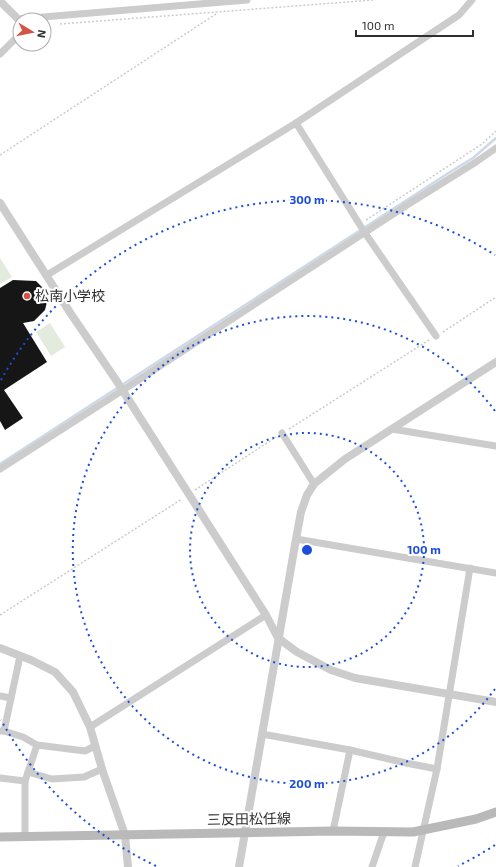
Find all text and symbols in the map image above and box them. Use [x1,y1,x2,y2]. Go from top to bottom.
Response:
north arrow [12,12,52,52]
scale bar [356,12,473,38]
text: 100 m [362,18,394,32]
text: N [35,29,49,39]
text: 300 m [289,192,325,206]
place label: 松南小学校 [35,287,105,304]
marker: 松南小学校 [22,291,32,301]
text: 100 m [407,542,441,556]
centre of rings [300,543,314,557]
text: 200 m [289,776,325,790]
street label: 三反田松任線 [207,809,291,828]

